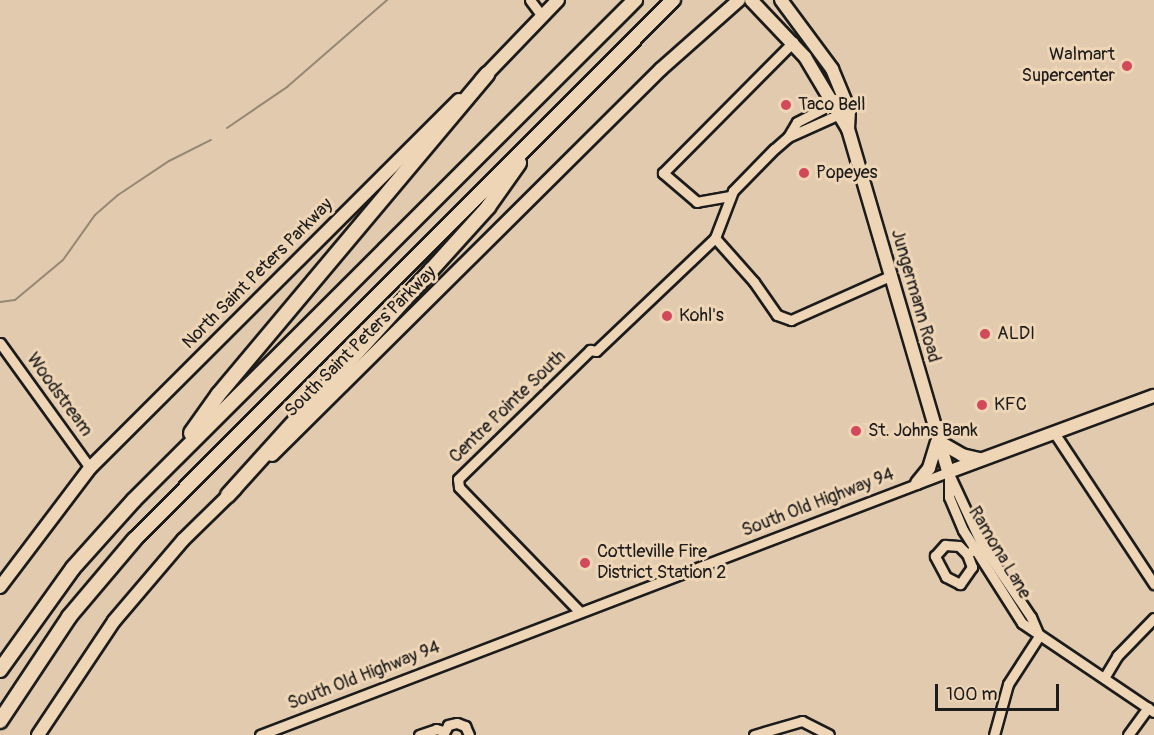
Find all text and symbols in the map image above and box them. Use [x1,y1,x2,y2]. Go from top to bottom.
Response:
place label: Walmart Supercenter [1021,45,1115,88]
marker: Walmart Supercenter [1120,59,1134,73]
place label: Taco Bell [798,94,866,116]
marker: Taco Bell [779,98,793,112]
place label: Popeyes [816,162,878,184]
marker: Popeyes [797,166,811,180]
street label: North Saint Peters Parkway [178,194,338,354]
street label: Jungermann Road [886,227,944,365]
street label: South Saint Peters Parkway [281,262,441,422]
place label: Kohl's [679,305,724,327]
marker: Kohl's [660,309,674,323]
place label: ALDI [997,323,1035,345]
marker: ALDI [978,327,992,341]
street label: Centre Pointe South [445,346,571,468]
street label: Woodstream [21,349,97,441]
place label: KFC [994,394,1027,416]
marker: KFC [975,398,989,412]
place label: St. Johns Bank [868,420,978,442]
marker: St. Johns Bank [849,424,863,438]
street label: South Old Highway 94 [739,464,897,542]
street label: Ramona Lane [963,503,1035,603]
place label: Cottleville Fire District Station 2 [597,542,726,584]
marker: Cottleville Fire District Station 2 [578,556,592,570]
street label: South Old Highway 94 [285,637,443,715]
scale bar [938,672,1062,710]
text: 100 m [946,683,998,706]

